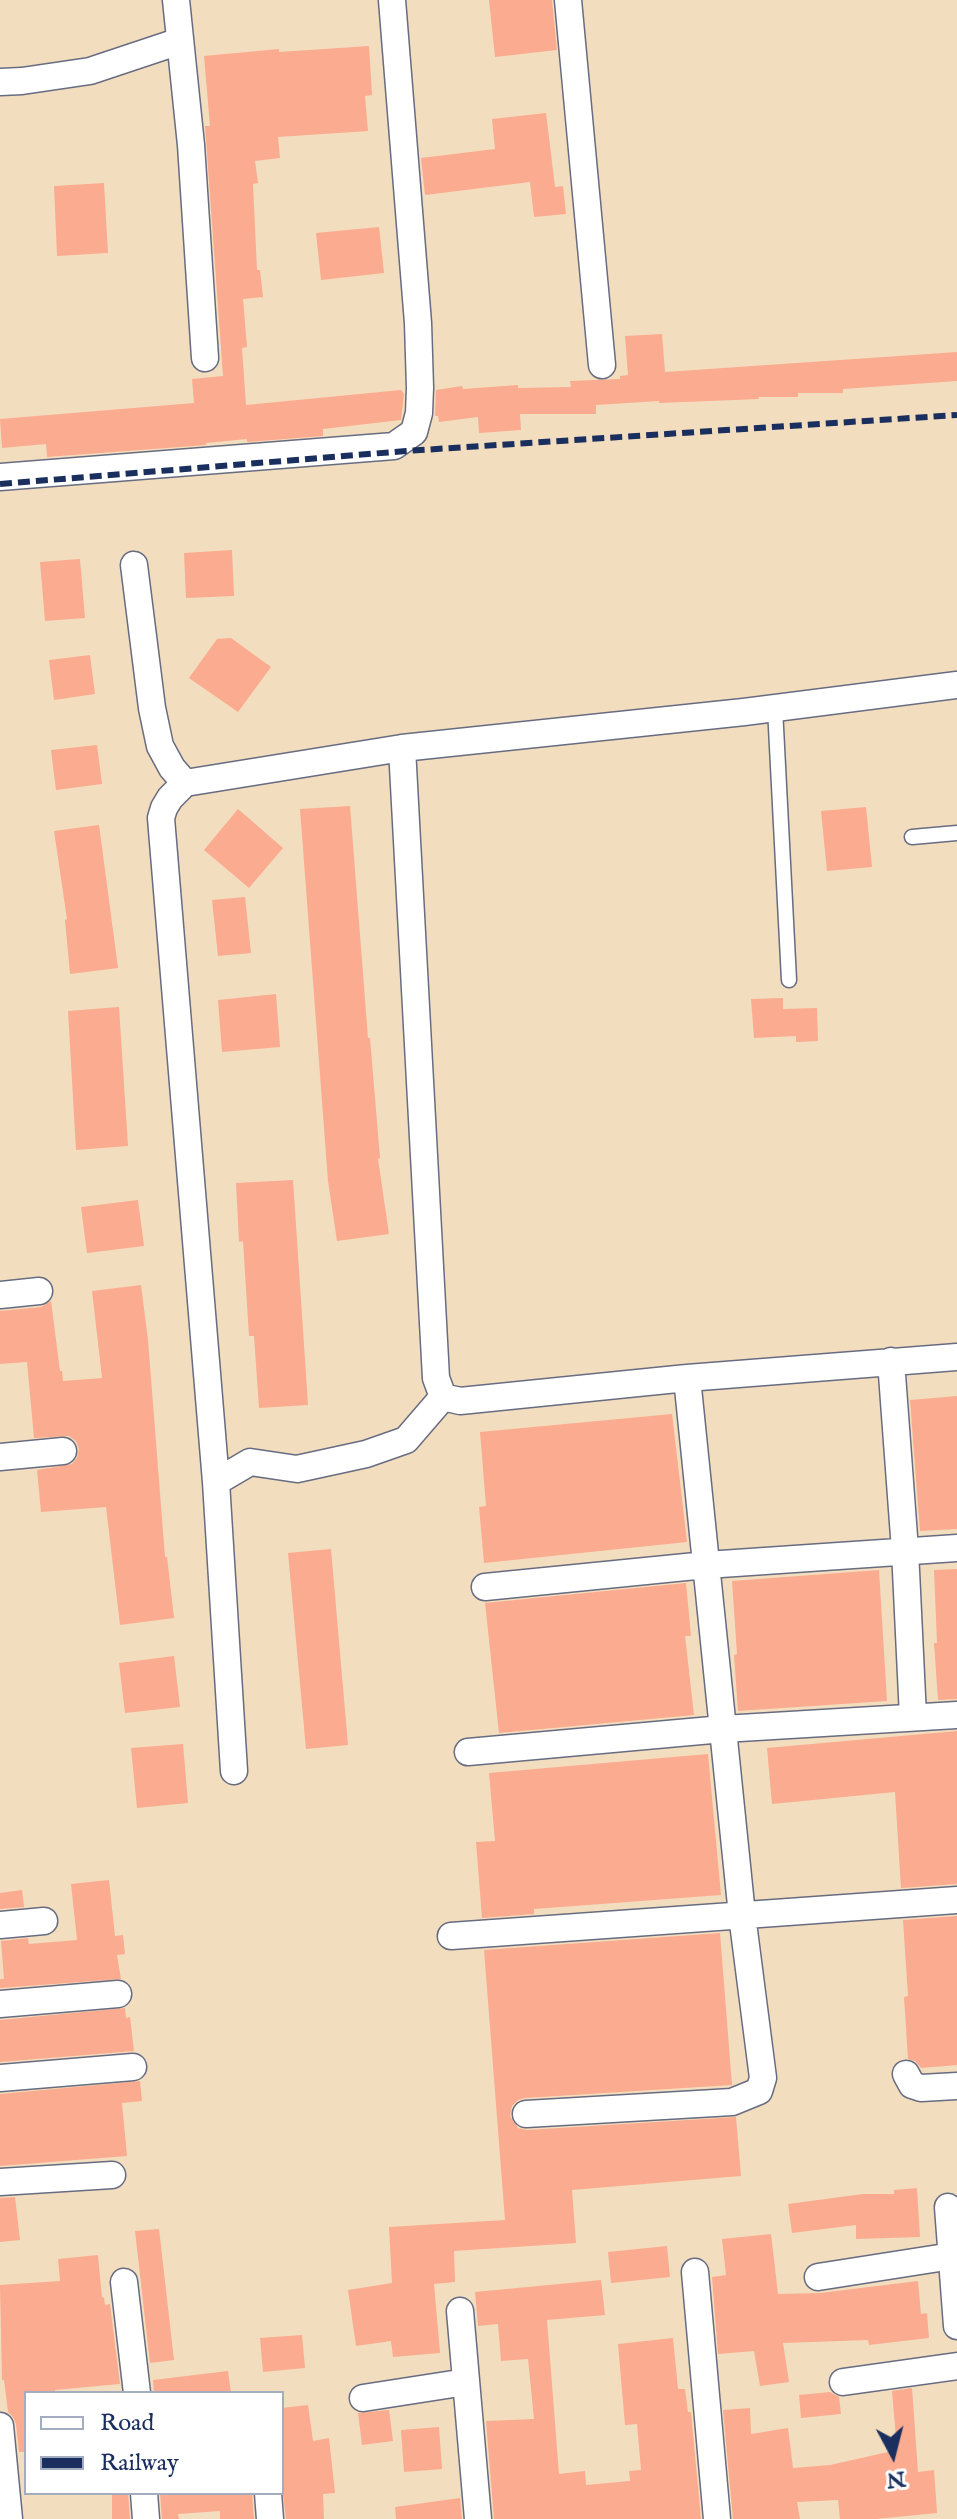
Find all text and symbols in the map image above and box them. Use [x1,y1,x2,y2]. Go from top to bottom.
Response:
legend [24,2391,284,2495]
text: Road [100,2408,154,2439]
north arrow [853,2415,933,2495]
text: Railway [100,2448,179,2479]
text: N [885,2464,907,2494]

